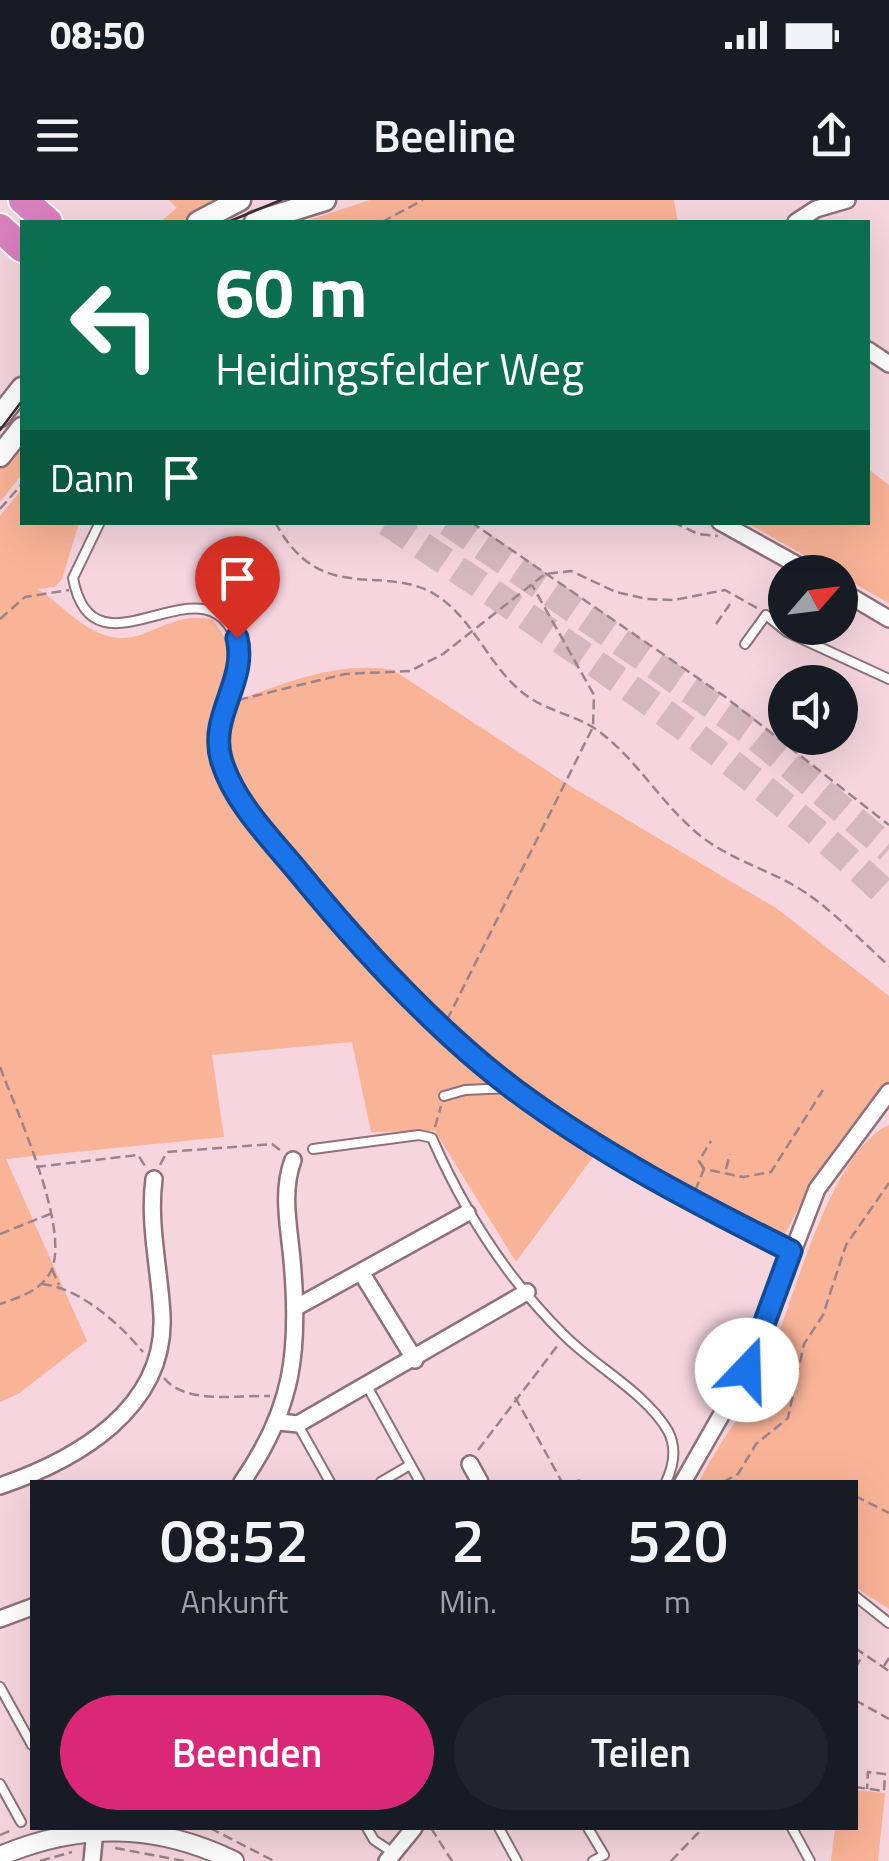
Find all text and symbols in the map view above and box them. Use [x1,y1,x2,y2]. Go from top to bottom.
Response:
text: 08:50 [50,6,145,64]
text: Beeline [373,101,516,169]
icon: menu [30,108,85,163]
icon: share [804,108,859,163]
text: 60 m [215,238,368,344]
icon: left [50,260,180,390]
text: Heidingsfelder Weg [215,334,584,402]
text: Dann [50,449,134,507]
icon: arrive [154,450,209,505]
pin [195,536,280,639]
icon: arrive [210,551,265,606]
north arrow [768,555,858,645]
map controls [768,555,858,755]
button: sound [768,665,858,755]
position arrow [695,1318,799,1422]
text: 08:52 [160,1494,309,1585]
text: 2 [451,1494,485,1585]
text: 520 [627,1494,728,1585]
text: Ankunft [181,1577,288,1625]
text: Min. [439,1577,497,1625]
text: m [664,1577,691,1625]
button: Beenden [60,1695,434,1810]
button: Teilen [454,1695,828,1810]

